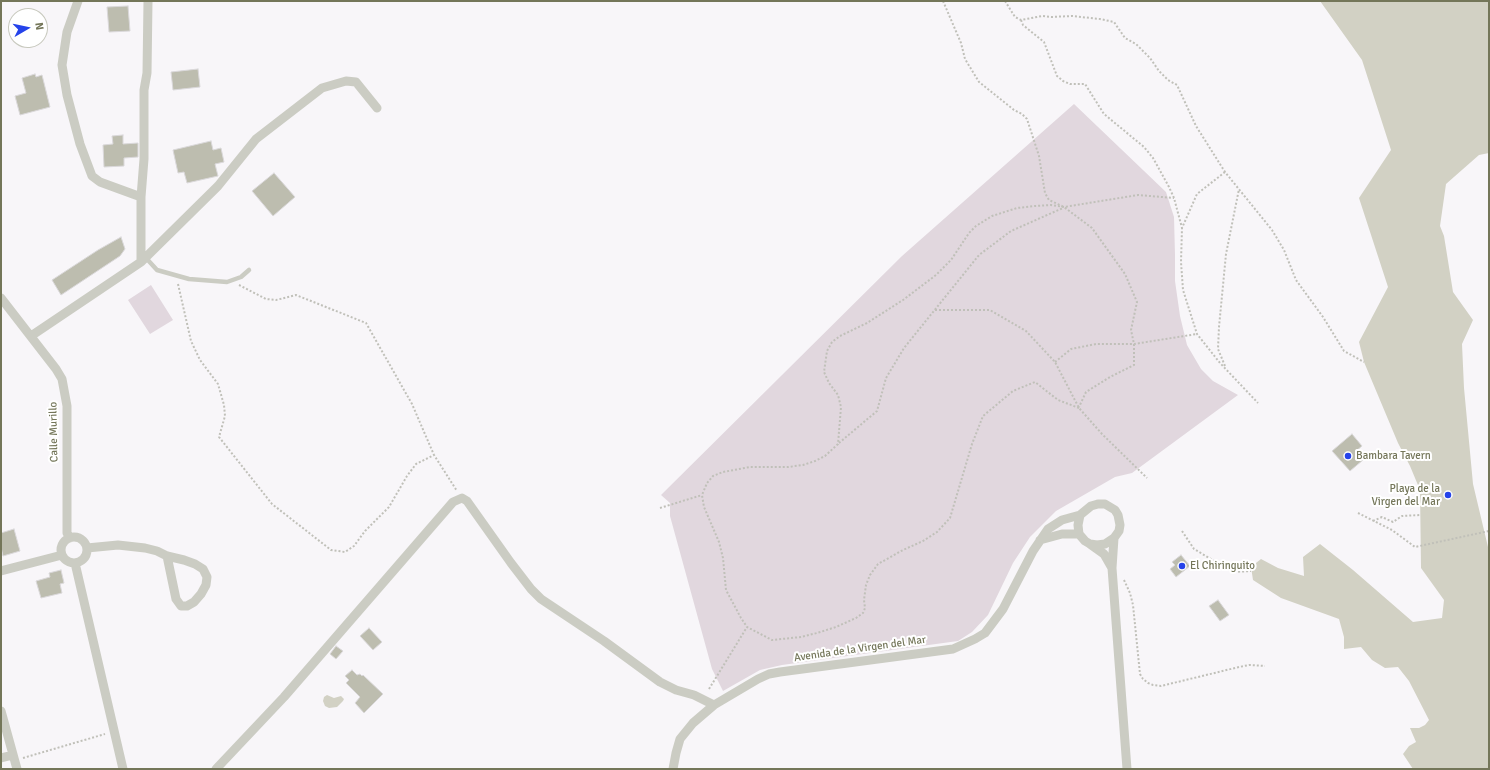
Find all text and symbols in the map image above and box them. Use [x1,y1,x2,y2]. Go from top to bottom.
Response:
north arrow [8,8,48,48]
text: N [32,21,46,31]
street label: Calle Murillo [47,402,61,462]
place label: Bambara Tavern [1356,449,1431,463]
marker: Bambara Tavern [1343,451,1353,461]
place label: Playa de la Virgen del Mar [1372,482,1440,508]
marker: Playa de la Virgen del Mar [1443,490,1453,500]
place label: El Chiringuito [1190,559,1255,573]
marker: El Chiringuito [1177,561,1187,571]
street label: Avenida de la Virgen del Mar [793,633,927,665]

